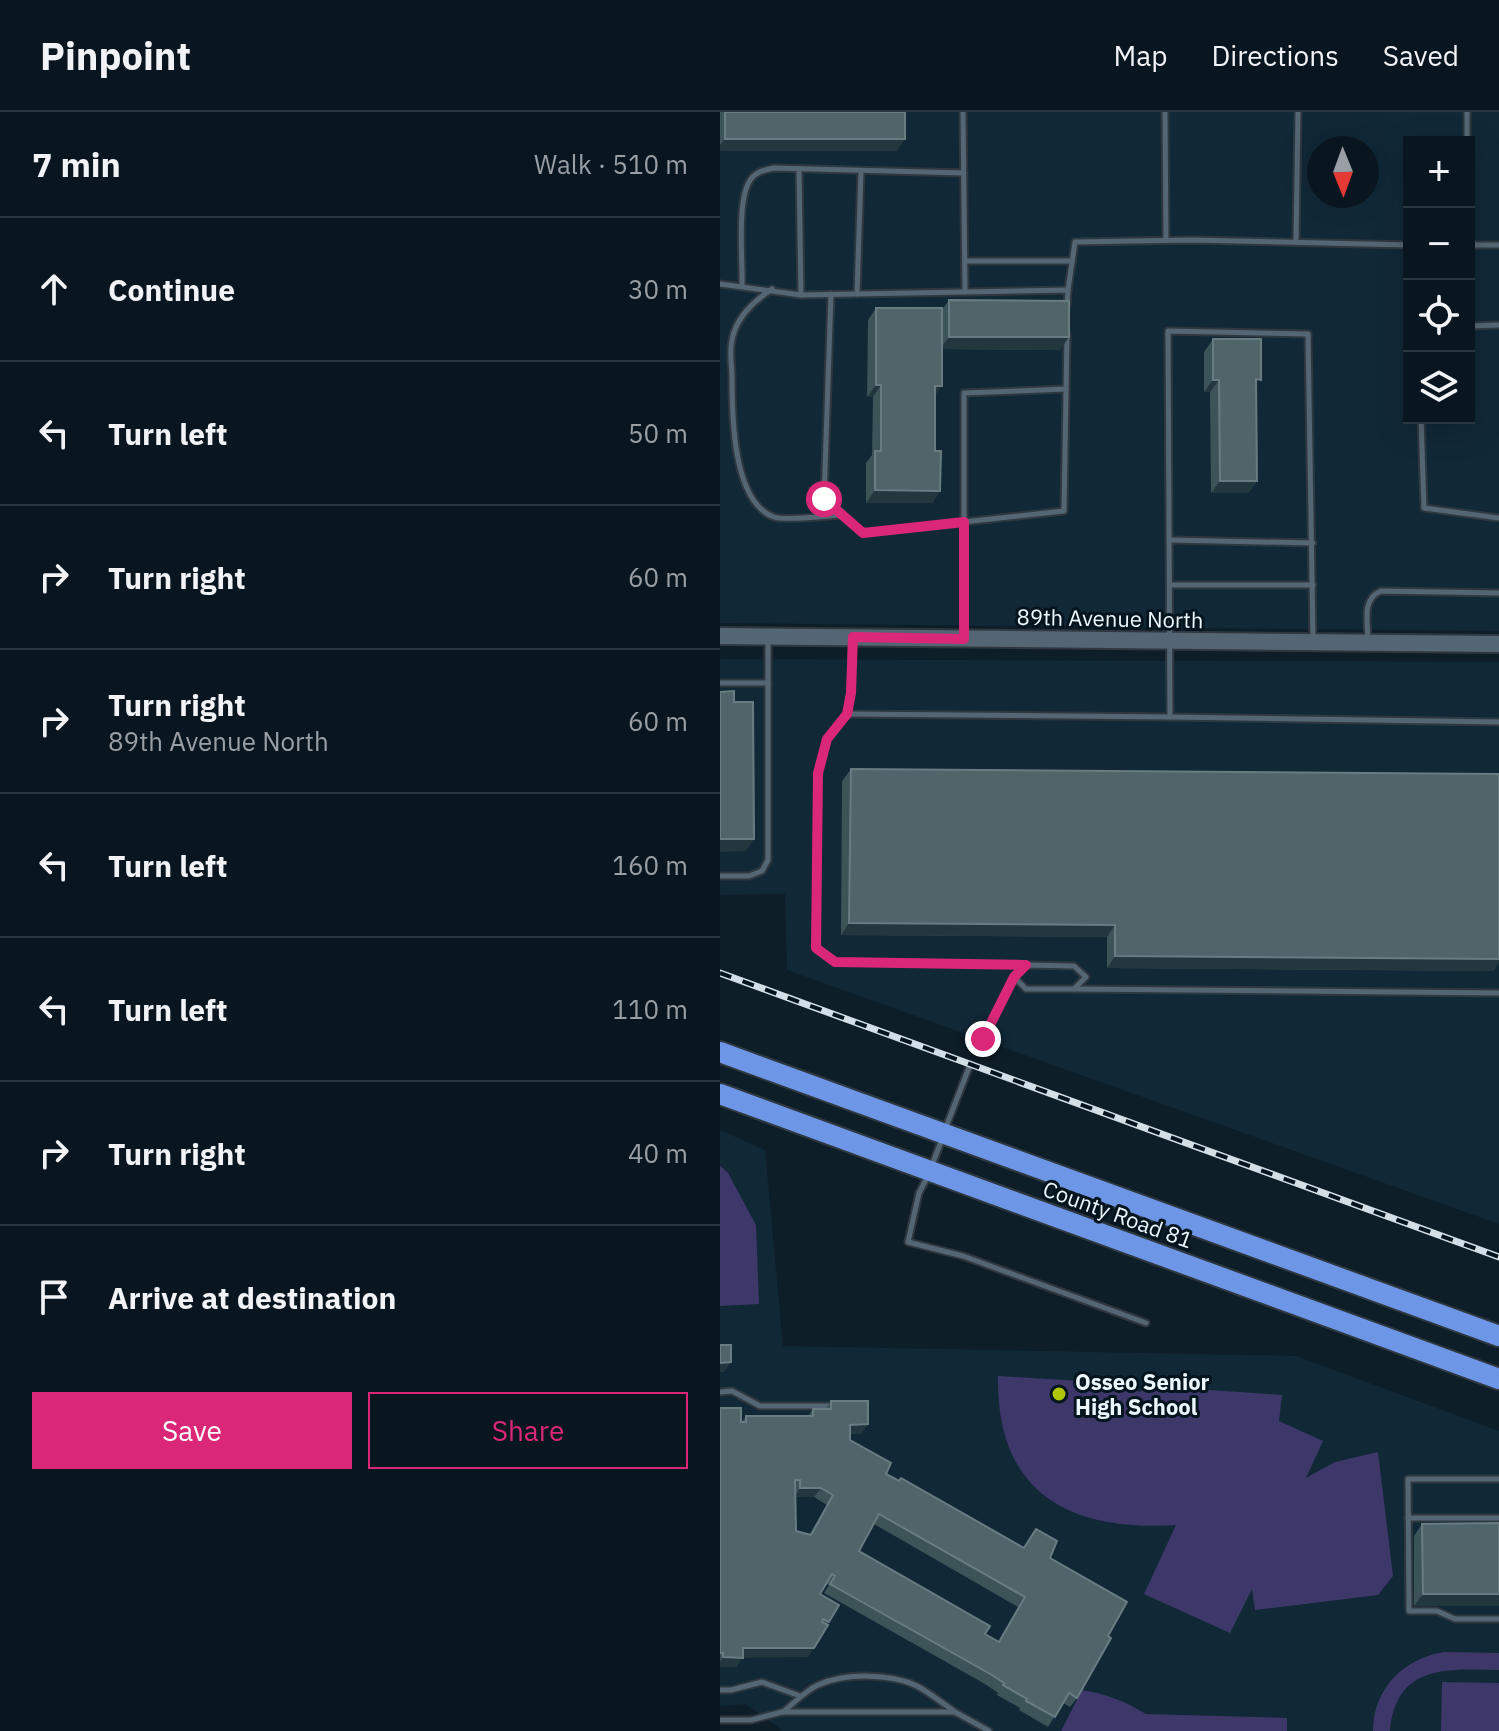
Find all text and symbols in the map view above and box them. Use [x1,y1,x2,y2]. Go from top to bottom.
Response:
text: Pinpoint [40,31,191,80]
text: Map [1113,37,1167,74]
text: Directions [1211,37,1339,74]
text: Saved [1383,37,1459,74]
north arrow [1307,136,1379,208]
map controls [1403,136,1475,424]
button: + [1403,136,1475,208]
text: 7 min [32,142,121,186]
text: Walk · 510 m [534,147,688,181]
button: − [1403,208,1475,280]
icon: ahead [32,267,76,311]
text: Continue [108,270,235,309]
text: 30 m [628,272,688,306]
button: locate [1403,280,1475,352]
button: layers [1403,352,1475,424]
icon: left [32,411,76,455]
text: Turn left [108,414,227,453]
text: 50 m [628,416,688,450]
route start [806,481,842,517]
icon: right [32,555,76,599]
text: Turn right [108,558,246,597]
text: 60 m [628,560,688,594]
street label: 89th Avenue North [1016,602,1204,634]
text: Turn right [108,685,246,724]
icon: right [32,699,76,743]
text: 60 m [628,704,688,738]
text: 89th Avenue North [108,724,329,758]
icon: left [32,843,76,887]
text: Turn left [108,846,227,885]
text: 160 m [612,848,688,882]
icon: left [32,987,76,1031]
text: Turn left [108,990,227,1029]
text: 110 m [612,992,688,1026]
route end [965,1021,1001,1057]
icon: right [32,1131,76,1175]
text: Turn right [108,1134,246,1173]
text: 40 m [628,1136,688,1170]
street label: County Road 81 [1039,1174,1197,1254]
icon: arrive [32,1275,76,1319]
text: Arrive at destination [108,1278,396,1317]
place label: Osseo Senior High School [1075,1367,1210,1421]
marker: Osseo Senior High School [1050,1385,1068,1403]
button: Save [32,1392,352,1469]
button: Share [368,1392,688,1469]

